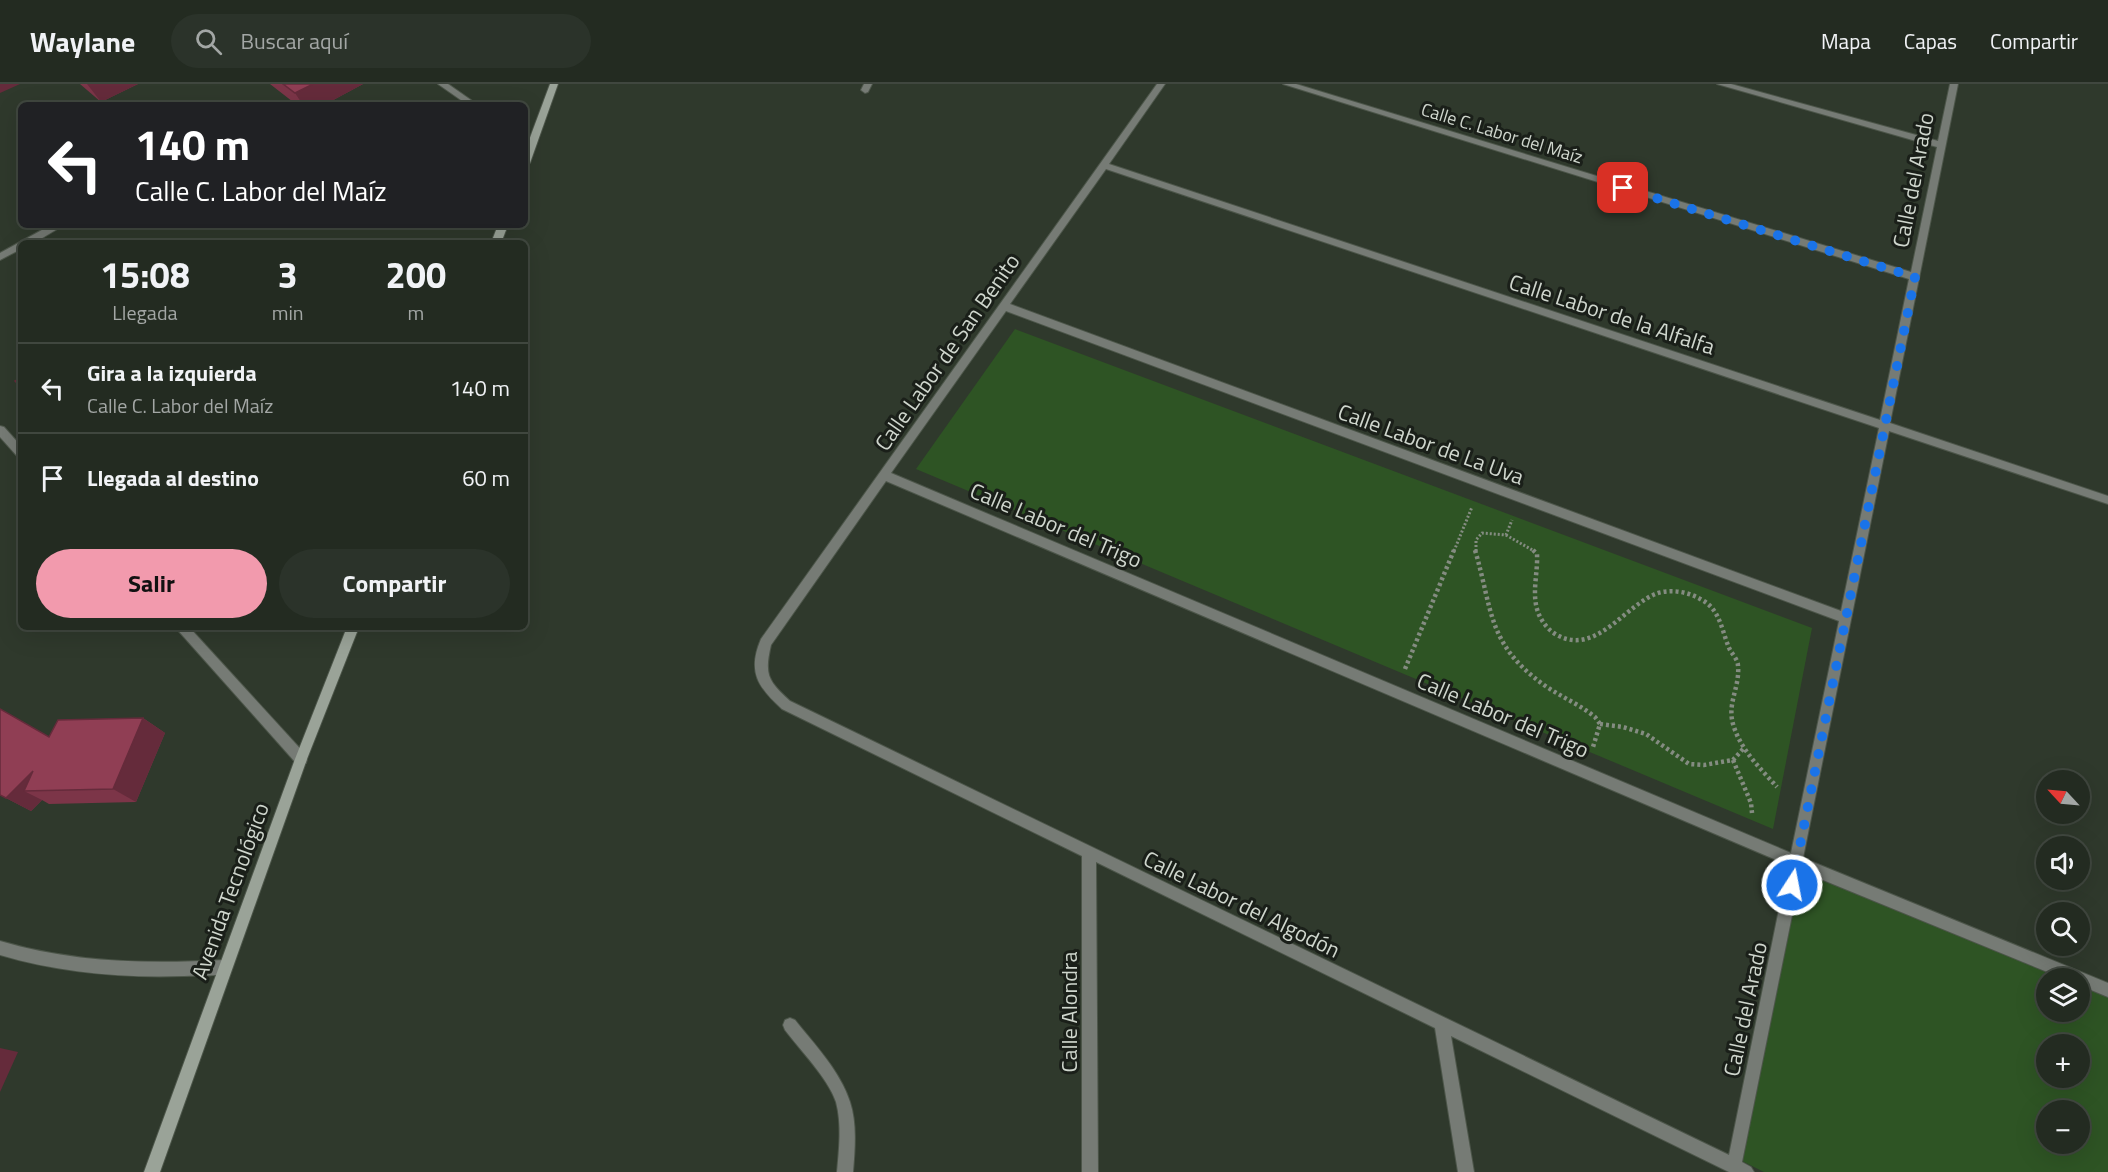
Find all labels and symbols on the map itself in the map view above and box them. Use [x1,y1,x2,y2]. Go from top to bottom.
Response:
street label: Calle C. Labor del Maíz [1418,96,1586,170]
street label: Calle del Arado [1883,110,1943,250]
pin [1597,162,1648,213]
street label: Calle Labor de San Benito [866,246,1028,458]
street label: Calle Labor de la Alfalfa [1505,265,1719,363]
street label: Calle Labor de La Uva [1333,395,1529,493]
street label: Calle Labor del Trigo [965,473,1147,577]
street label: Calle Labor del Trigo [1412,663,1594,767]
north arrow [2036,770,2090,824]
street label: Avenida Tecnológico [182,798,278,984]
street label: Calle Labor del Algodón [1138,842,1346,966]
position arrow [1760,853,1824,917]
street label: Calle del Arado [1714,939,1776,1079]
street label: Calle Alondra [1052,951,1086,1073]

